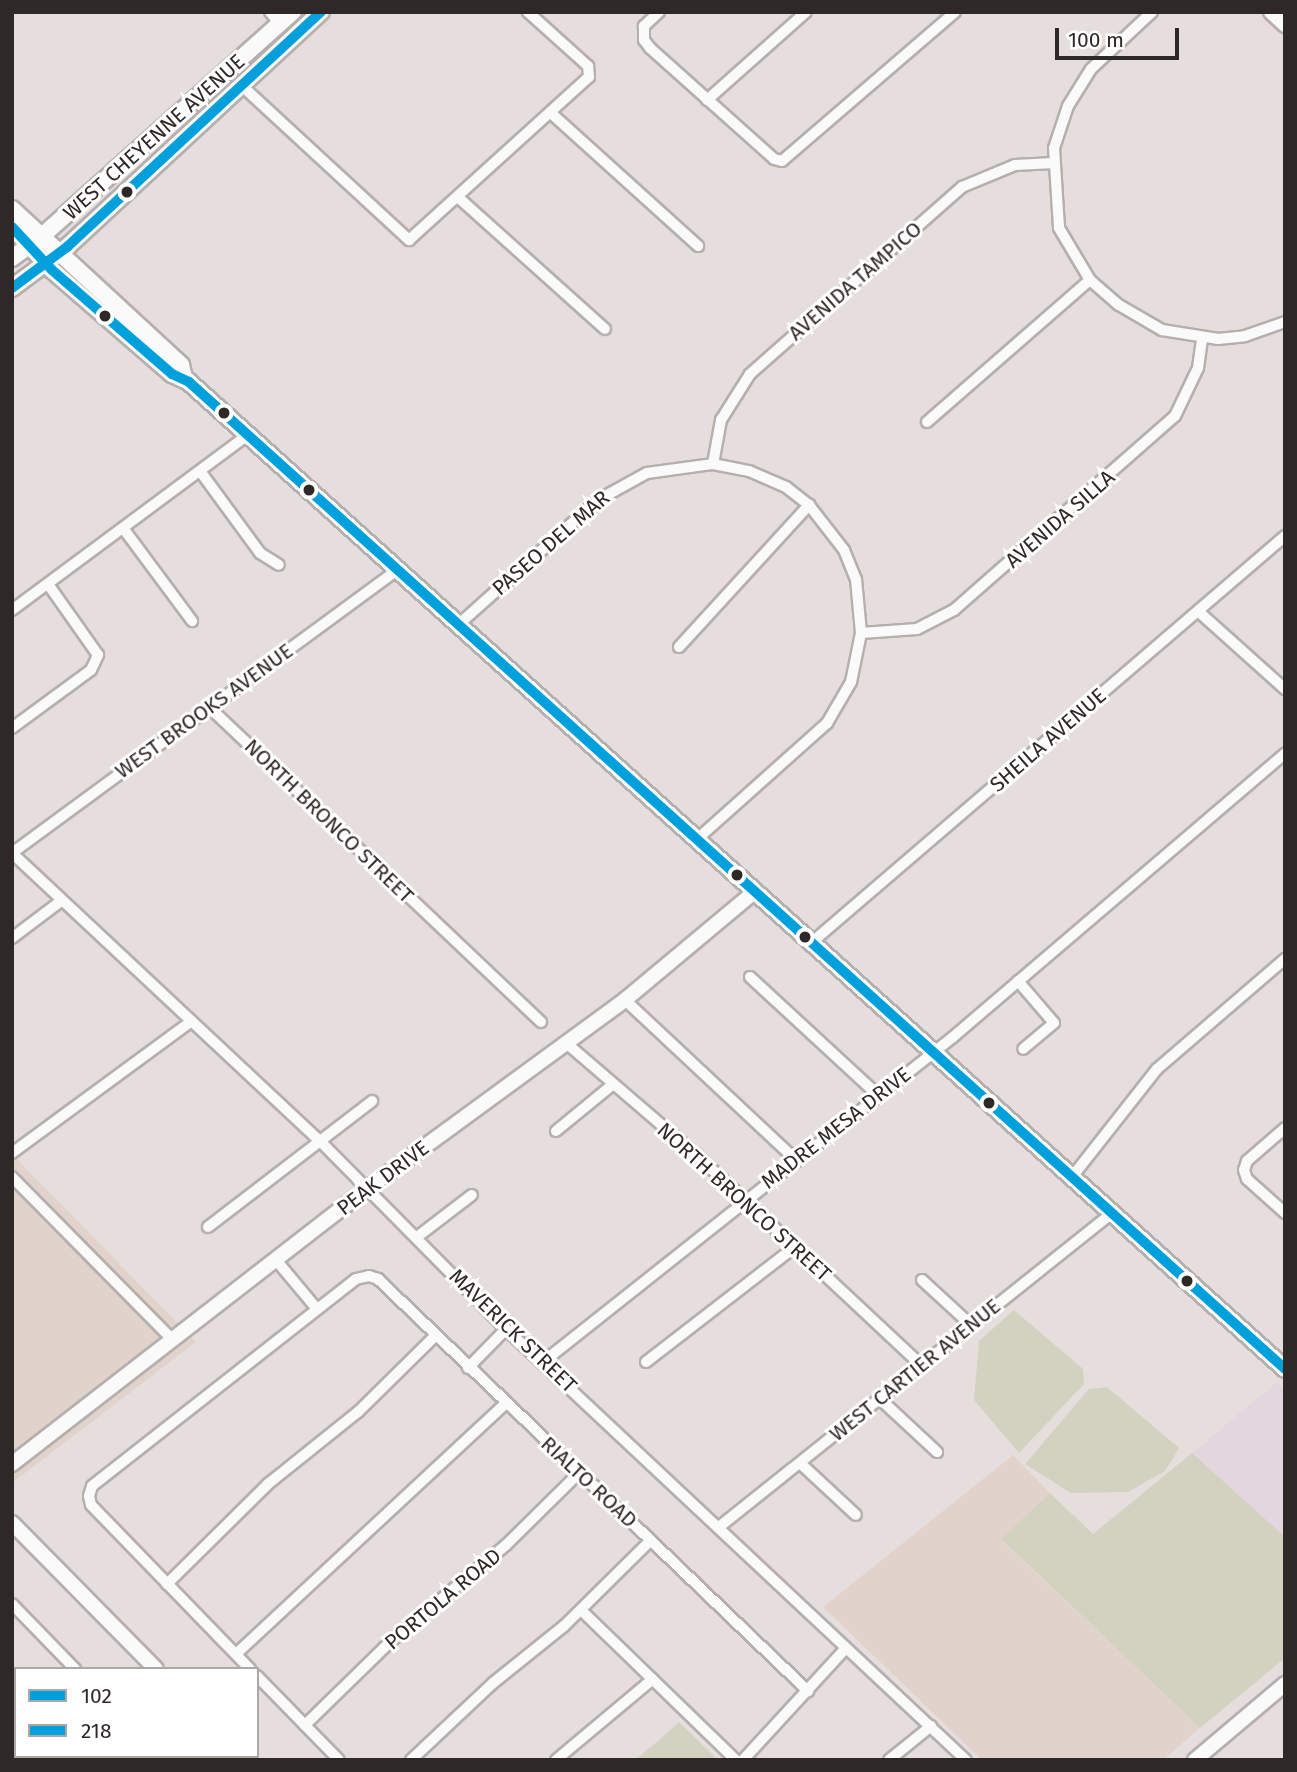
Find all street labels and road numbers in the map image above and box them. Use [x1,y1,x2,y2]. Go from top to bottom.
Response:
street label: WEST CHEYENNE AVENUE [58,49,250,225]
street label: AVENIDA TAMPICO [783,216,927,346]
street label: AVENIDA SILLA [1000,465,1120,573]
street label: PASEO DEL MAR [487,485,615,601]
street label: WEST BROOKS AVENUE [110,638,298,784]
street label: SHEILA AVENUE [985,683,1111,797]
street label: NORTH BRONCO STREET [239,734,419,908]
street label: MADRE MESA DRIVE [756,1062,916,1194]
street label: NORTH BRONCO STREET [652,1117,836,1287]
street label: PEAK DRIVE [332,1135,434,1221]
street label: MAVERICK STREET [444,1264,582,1398]
street label: WEST CARTIER AVENUE [824,1293,1006,1447]
street label: RIALTO ROAD [536,1431,642,1533]
street label: PORTOLA ROAD [380,1543,506,1655]

